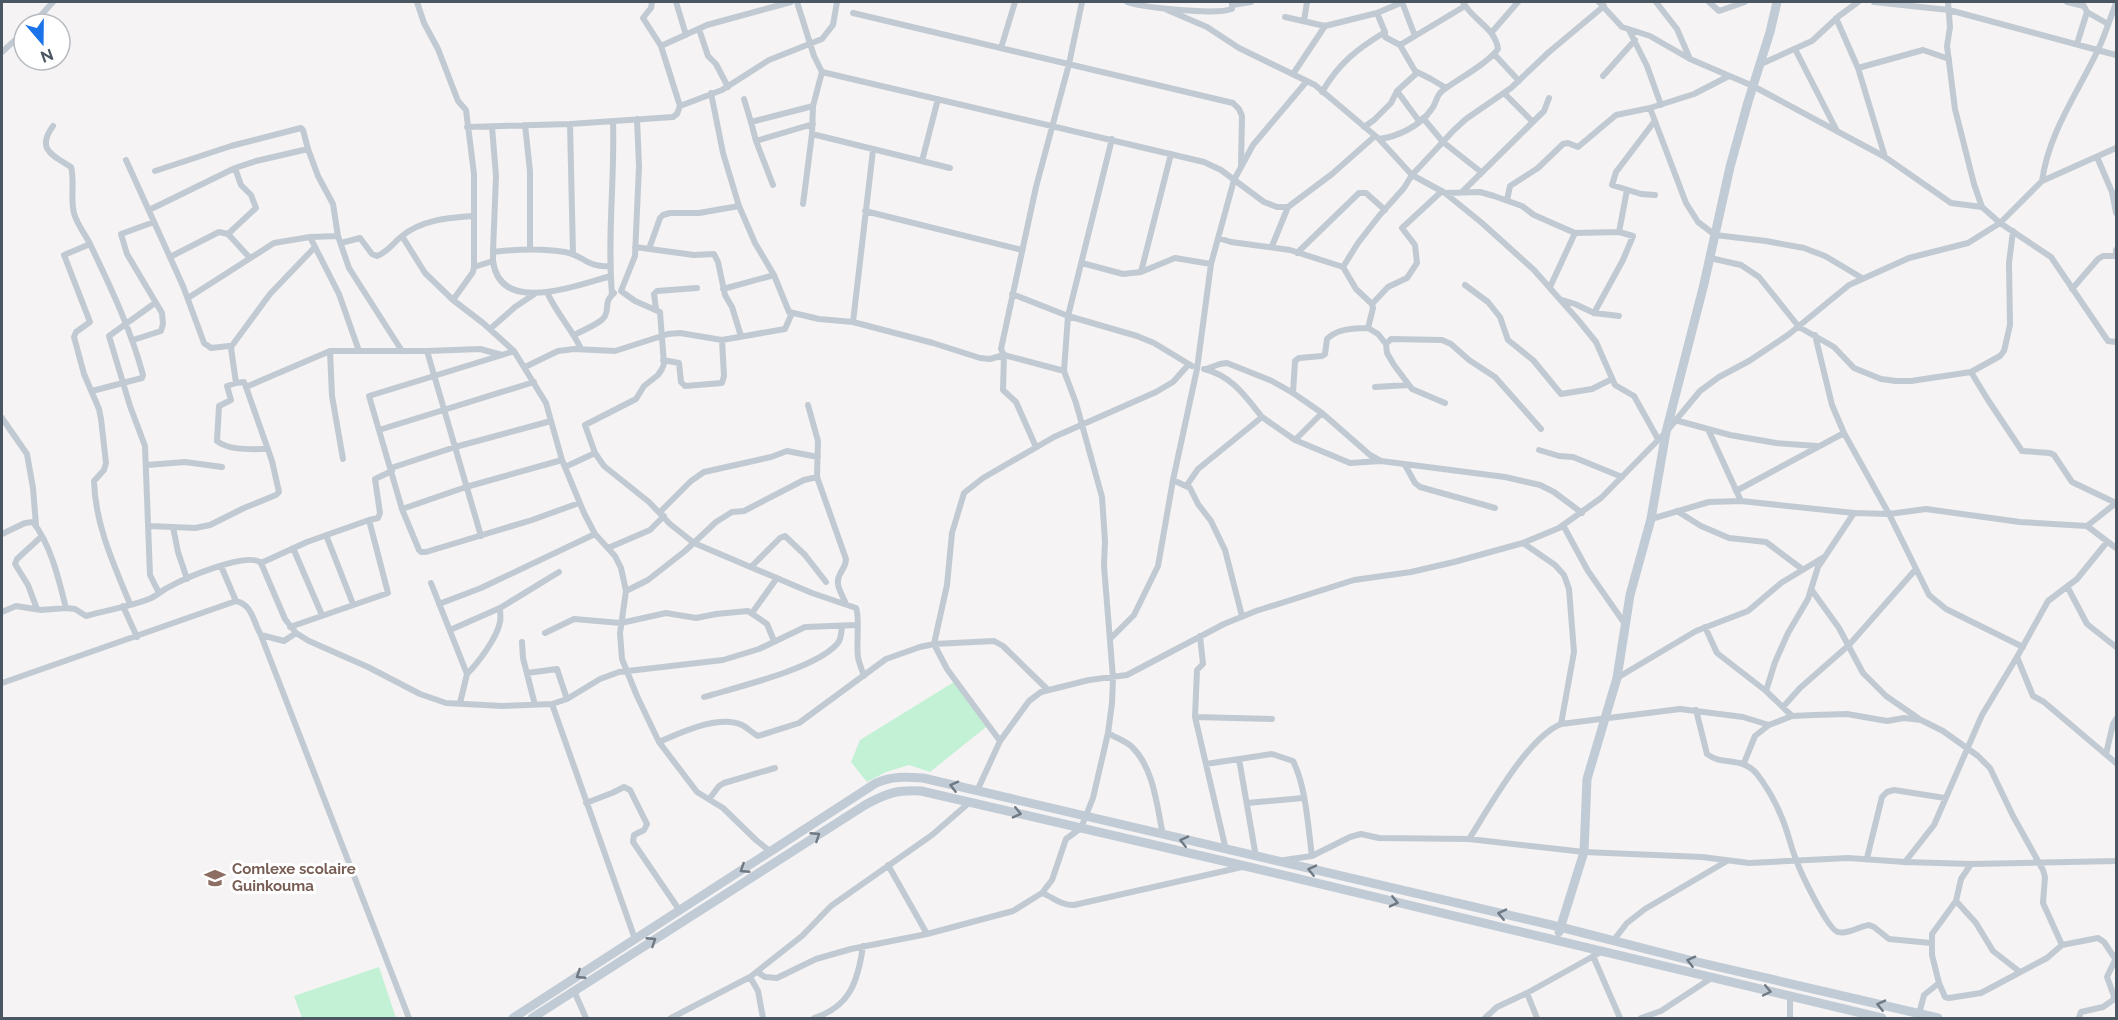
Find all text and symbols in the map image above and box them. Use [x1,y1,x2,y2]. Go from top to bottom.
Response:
north arrow [12,12,72,72]
text: N [38,45,56,67]
one-way arrow [949,780,959,793]
one-way arrow [1012,806,1022,819]
one-way arrow [809,832,820,843]
one-way arrow [1179,835,1189,848]
place label: Comlexe scolaire Guinkouma [232,860,356,895]
one-way arrow [740,862,750,874]
one-way arrow [1307,865,1317,878]
school or university icon: Comlexe scolaire Guinkouma [203,866,227,890]
one-way arrow [1389,894,1399,907]
one-way arrow [1497,908,1507,921]
one-way arrow [646,937,656,949]
one-way arrow [1687,955,1697,968]
one-way arrow [576,968,587,979]
one-way arrow [1762,984,1772,997]
one-way arrow [1877,999,1887,1012]

